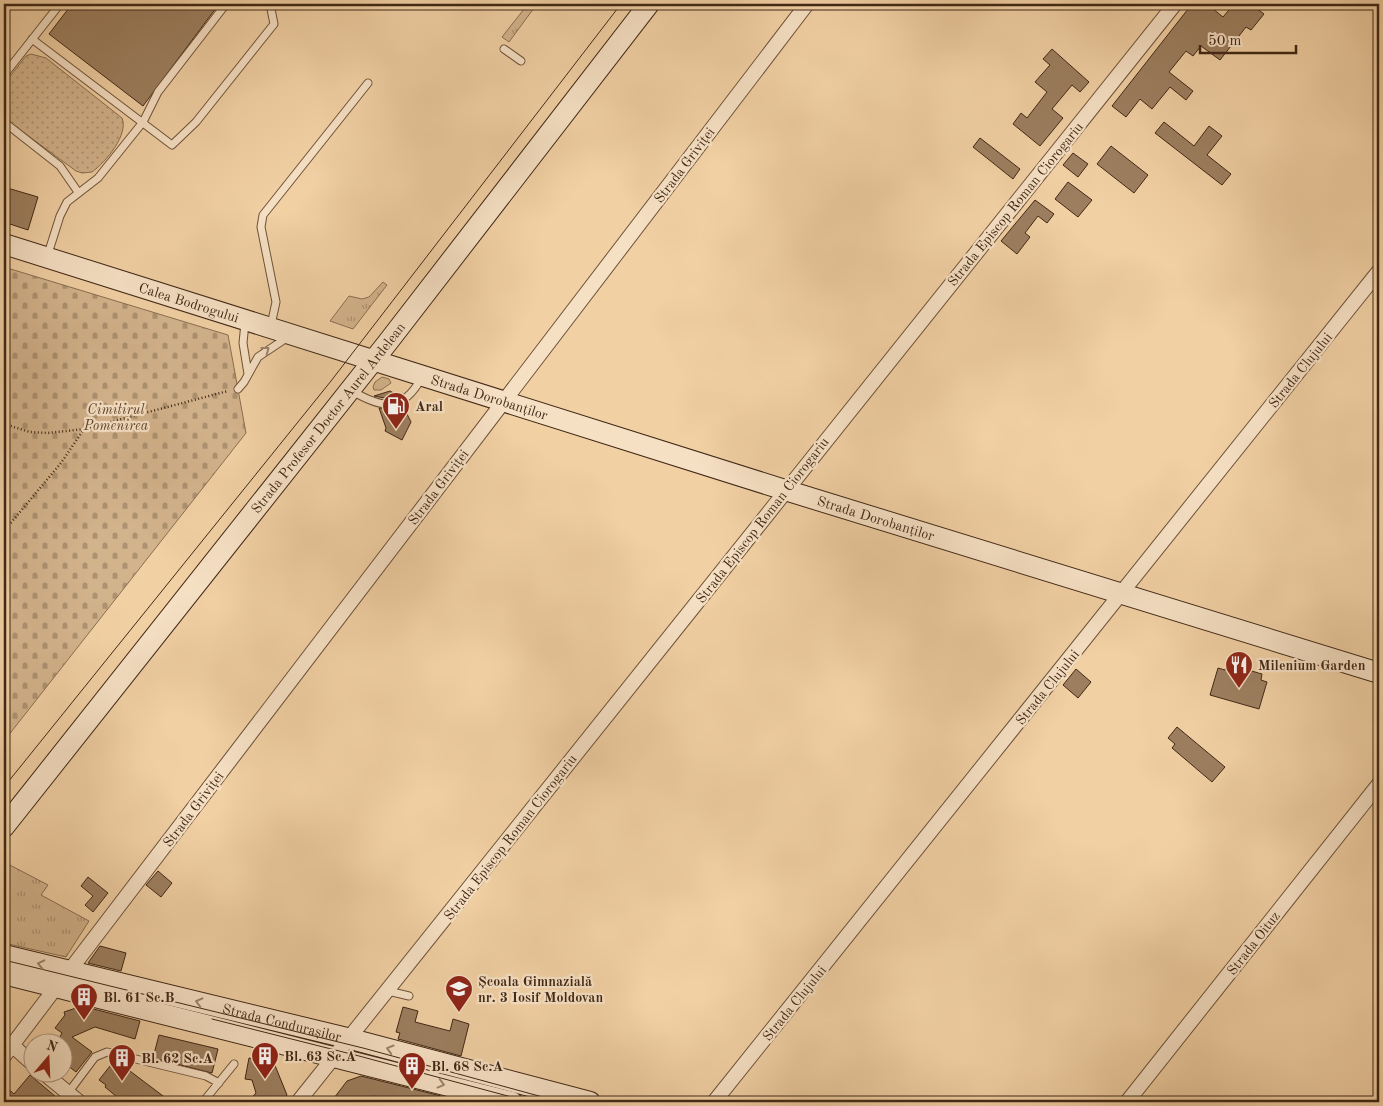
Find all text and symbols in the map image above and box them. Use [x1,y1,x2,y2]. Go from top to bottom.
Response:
scale bar [1200,22,1297,54]
text: 50 m [1208,34,1242,49]
street label: Strada Episcop Roman Ciorogariu [945,120,1086,289]
street label: Strada Griviței [652,125,718,206]
street label: Calea Bodrogului [137,281,241,326]
street label: Strada Profesor Doctor Aurel Ardelean [249,320,409,516]
street label: Strada Clujului [1266,330,1335,411]
one-way arrow [261,347,270,356]
street label: Strada Dorobanților [429,373,550,423]
fuel station icon: Aral [381,391,411,430]
place label: Aral [415,400,443,414]
park label: Cimitirul Pomenirea [83,403,149,433]
street label: Strada Episcop Roman Ciorogariu [694,435,832,606]
street label: Strada Griviței [406,447,472,528]
street label: Strada Dorobanților [815,494,936,544]
street label: Strada Clujului [1013,647,1082,728]
restaurant icon: Milenium Garden [1224,650,1254,689]
place label: Milenium Garden [1258,659,1366,673]
street label: Strada Episcop Roman Ciorogariu [442,752,580,923]
street label: Strada Griviței [161,769,227,850]
street label: Strada Oituz [1225,909,1283,978]
one-way arrow [36,959,45,970]
street label: Strada Clujului [760,963,829,1044]
school or university icon: Școala Gimnazială nr. 3 Iosif Moldovan [444,974,474,1013]
place label: Școala Gimnazială nr. 3 Iosif Moldovan [478,975,603,1005]
building icon: Bl. 61 Sc.B [69,982,99,1021]
place label: Bl. 61 Sc.B [103,991,174,1005]
one-way arrow [194,997,203,1008]
street label: Strada Condurașilor [221,1002,343,1044]
north arrow [22,1034,72,1084]
text: N [45,1038,60,1055]
building icon: Bl. 63 Sc.A [250,1041,280,1080]
building icon: Bl. 62 Sc.A [107,1043,137,1082]
one-way arrow [387,1045,395,1055]
place label: Bl. 63 Sc.A [284,1050,356,1064]
building icon: Bl. 68 Sc.A [397,1051,427,1090]
place label: Bl. 62 Sc.A [141,1052,213,1066]
place label: Bl. 68 Sc.A [431,1060,503,1074]
one-way arrow [437,1078,445,1088]

